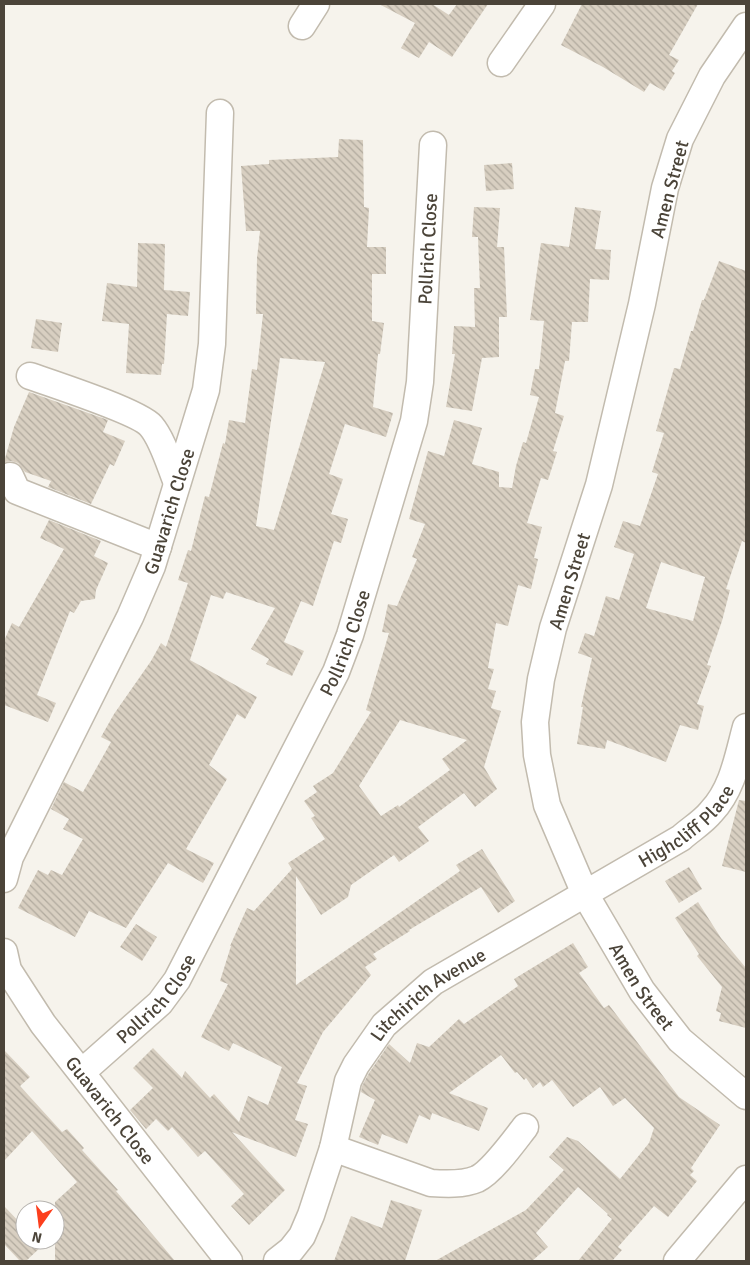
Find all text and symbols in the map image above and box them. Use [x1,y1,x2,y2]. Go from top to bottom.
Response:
street label: Amen Street [645,137,695,241]
street label: Pollrich Close [413,193,443,305]
street label: Guavarich Close [139,445,200,579]
street label: Amen Street [544,529,596,633]
street label: Pollrich Close [315,587,376,700]
street label: Highcliff Place [634,781,740,873]
street label: Amen Street [603,939,679,1036]
street label: Litchirich Avenue [365,943,491,1046]
street label: Pollrich Close [112,950,201,1049]
street label: Guavarich Close [60,1052,159,1169]
north arrow [15,1200,65,1250]
text: N [30,1228,44,1247]

